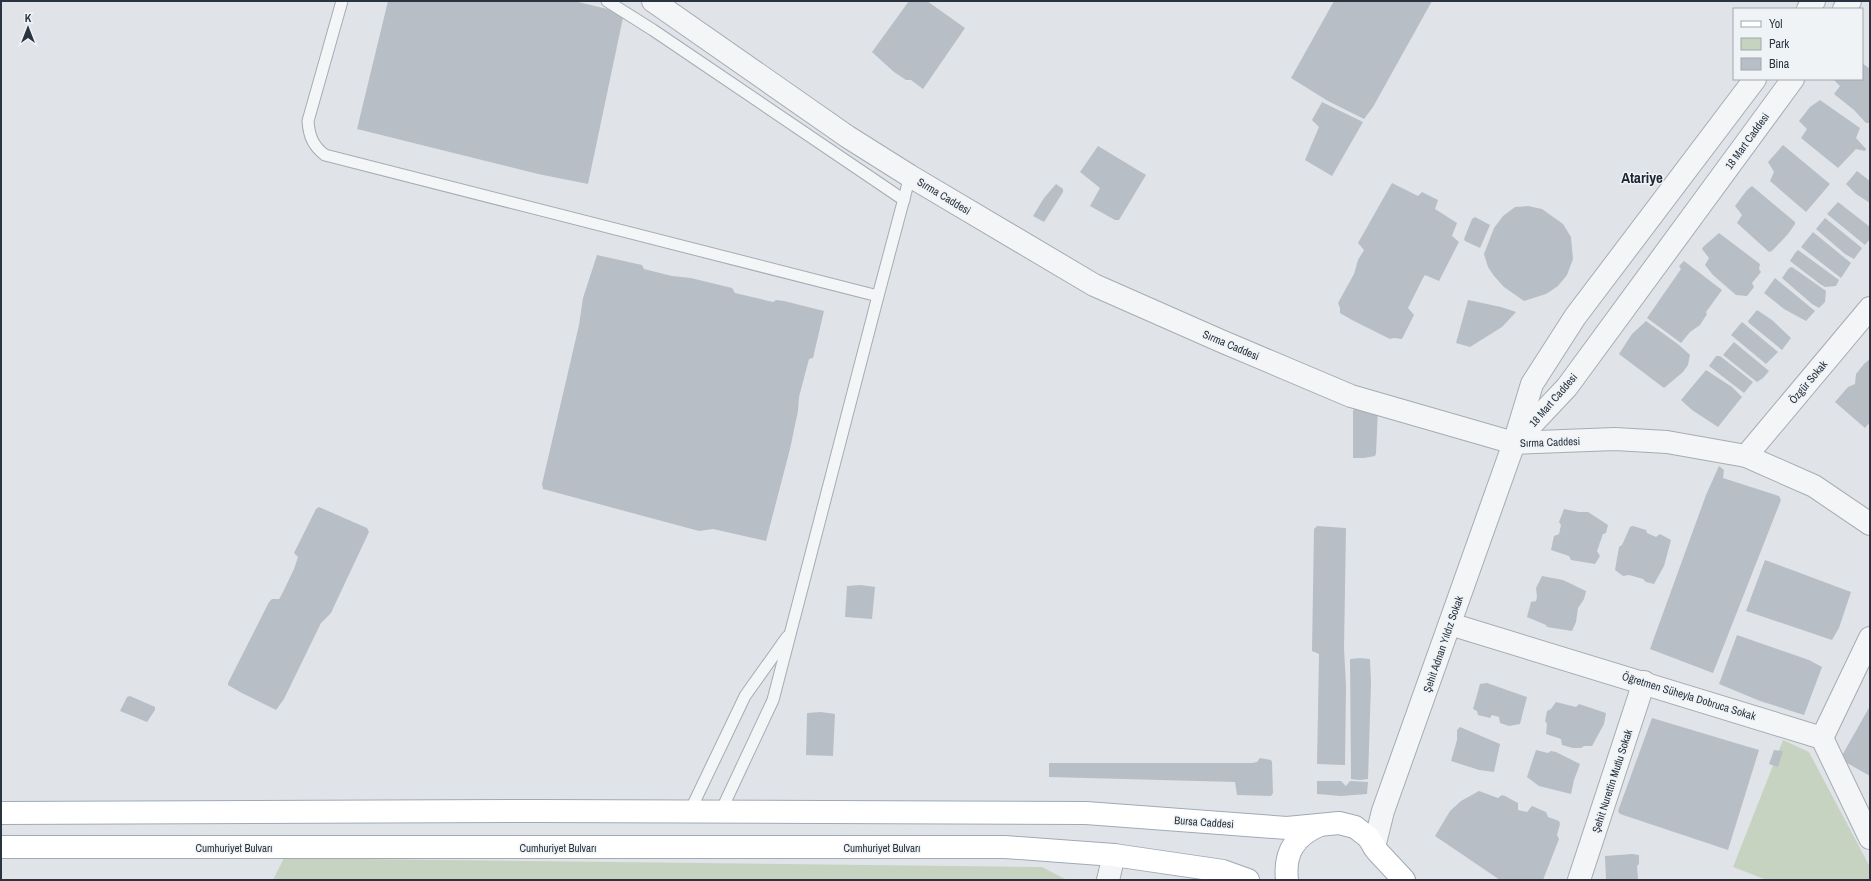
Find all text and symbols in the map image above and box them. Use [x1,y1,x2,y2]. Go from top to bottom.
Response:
north arrow [8,8,48,48]
legend [1733,8,1863,80]
text: K [25,11,32,25]
text: Yol [1769,16,1782,32]
text: Park [1769,36,1789,52]
text: Bina [1769,56,1790,72]
street label: 18 Mart Caddesi [1722,110,1772,172]
district label: Atariye [1621,167,1663,188]
street label: Sırma Caddesi [915,175,973,217]
street label: Sırma Caddesi [1201,327,1261,363]
street label: Özgür Sokak [1786,357,1830,406]
street label: 18 Mart Caddesi [1526,370,1580,430]
street label: Sırma Caddesi [1520,434,1580,450]
street label: Şehit Adnan Yıldız Sokak [1420,593,1466,694]
street label: Öğretmen Süheyla Dobruca Sokak [1620,669,1758,723]
street label: Şehit Nurettin Mutlu Sokak [1589,727,1635,834]
street label: Bursa Caddesi [1174,813,1234,831]
street label: Cumhuriyet Bulvarı [195,841,273,855]
street label: Cumhuriyet Bulvarı [519,841,597,855]
street label: Cumhuriyet Bulvarı [843,841,921,855]

